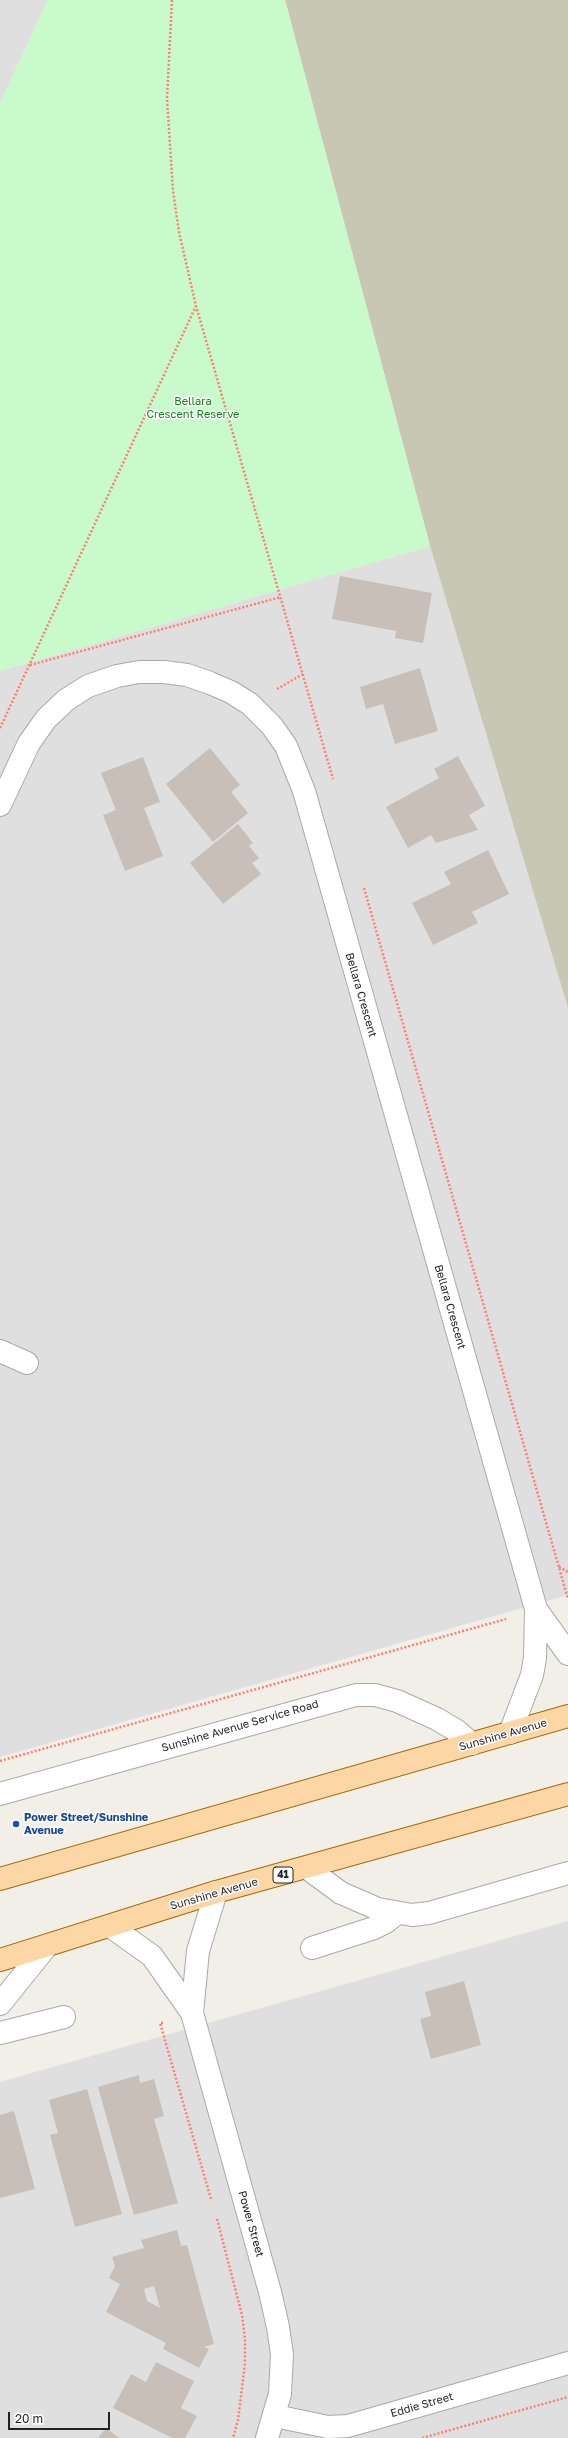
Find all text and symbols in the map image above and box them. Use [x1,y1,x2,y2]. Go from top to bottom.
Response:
park label: Bellara Crescent Reserve [147,395,239,421]
street label: Bellara Crescent [343,951,379,1039]
street label: Bellara Crescent [432,1263,468,1351]
street label: Sunshine Avenue Service Road [160,1697,320,1755]
street label: Sunshine Avenue [458,1716,548,1754]
place label: Power Street/Sunshine Avenue [24,1811,148,1837]
marker: Power Street/Sunshine Avenue [11,1819,21,1829]
road number: 41 [273,1867,293,1883]
street label: Sunshine Avenue [169,1875,259,1913]
street label: Power Street [235,2189,267,2259]
street label: Eddie Street [389,2390,455,2420]
scale bar [10,2404,112,2430]
text: 20 m [15,2411,43,2426]

